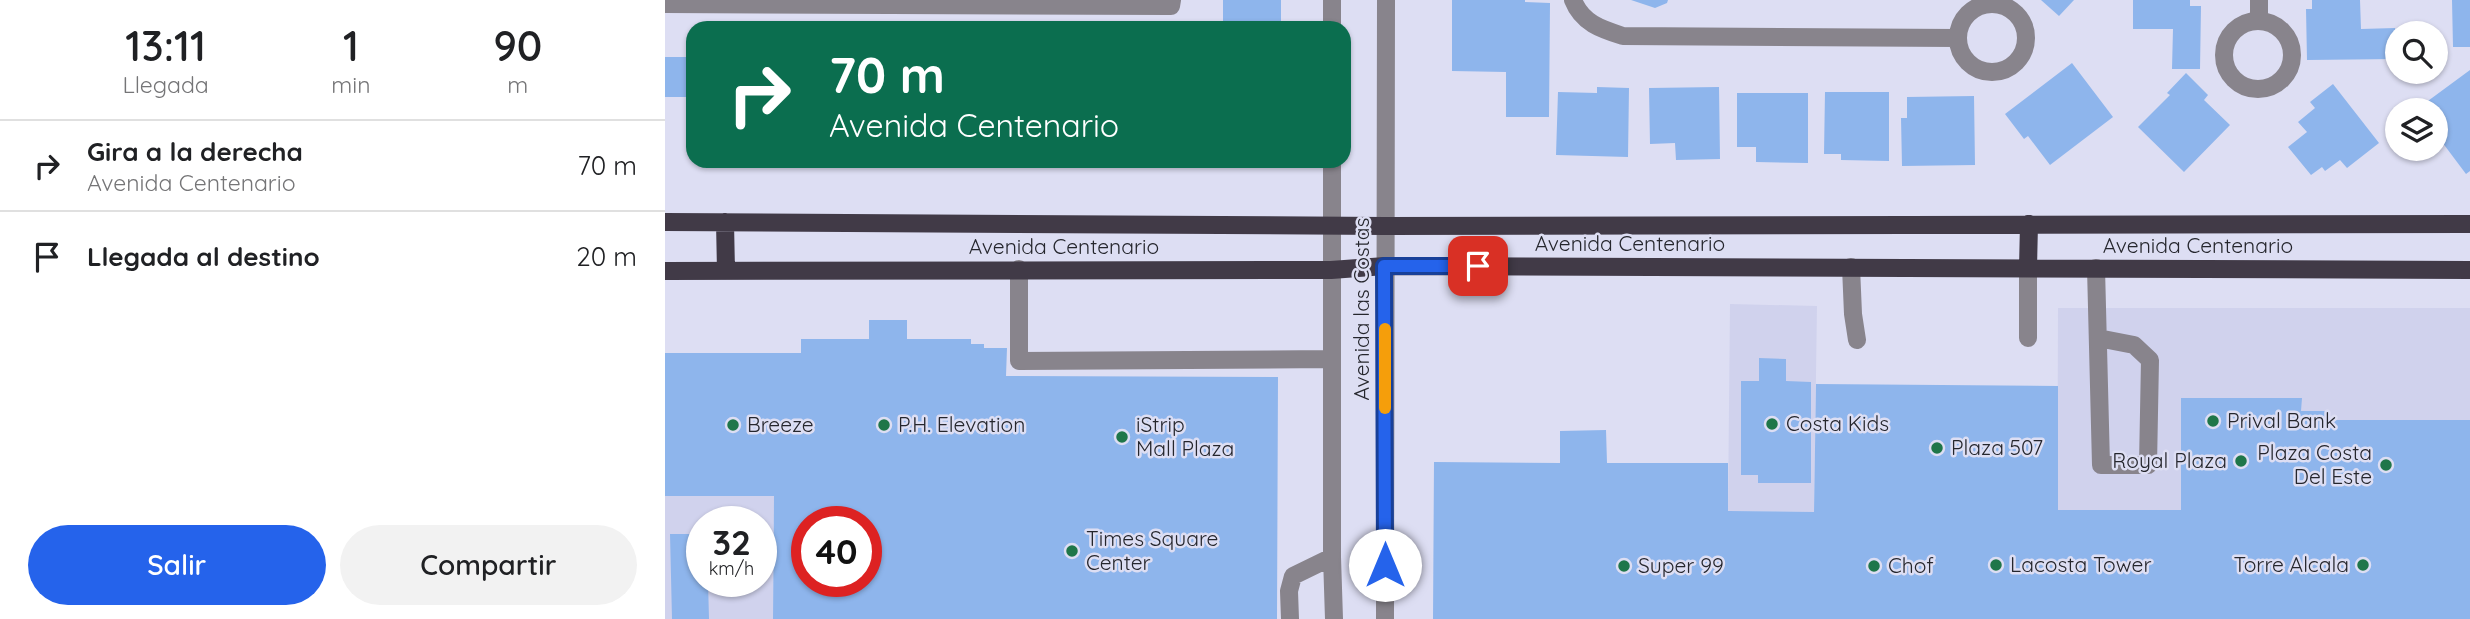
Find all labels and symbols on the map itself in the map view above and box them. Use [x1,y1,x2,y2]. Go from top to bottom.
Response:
street label: Avenida las Costas [1348,218,1374,400]
street label: Avenida Centenario [1535,230,1725,256]
street label: Avenida Centenario [2103,232,2293,258]
street label: Avenida Centenario [969,233,1159,259]
pin [1448,236,1508,296]
place label: Prival Bank [2227,407,2336,433]
place label: Costa Kids [1786,410,1889,436]
place label: Breeze [747,411,814,437]
place label: P.H. Elevation [898,411,1025,437]
place label: iStrip Mall Plaza [1136,411,1234,461]
marker: Prival Bank [2205,413,2221,429]
marker: Costa Kids [1764,416,1780,432]
marker: Breeze [725,417,741,433]
marker: P.H. Elevation [876,417,892,433]
marker: iStrip Mall Plaza [1114,429,1130,445]
place label: Plaza 507 [1951,434,2043,460]
place label: Plaza Costa Del Este [2257,439,2372,489]
marker: Plaza 507 [1929,440,1945,456]
place label: Royal Plaza [2112,447,2227,473]
marker: Royal Plaza [2233,453,2249,469]
marker: Plaza Costa Del Este [2378,457,2394,473]
speed limit sign: 40 [791,506,882,597]
place label: Times Square Center [1086,525,1218,575]
position arrow [1348,528,1422,602]
marker: Times Square Center [1064,543,1080,559]
place label: Lacosta Tower [2010,551,2151,577]
place label: Torre Alcala [2233,551,2349,577]
place label: Super 99 [1638,552,1724,578]
place label: Chof [1888,552,1934,578]
marker: Lacosta Tower [1988,557,2004,573]
marker: Torre Alcala [2355,557,2371,573]
marker: Super 99 [1616,558,1632,574]
marker: Chof [1866,558,1882,574]

